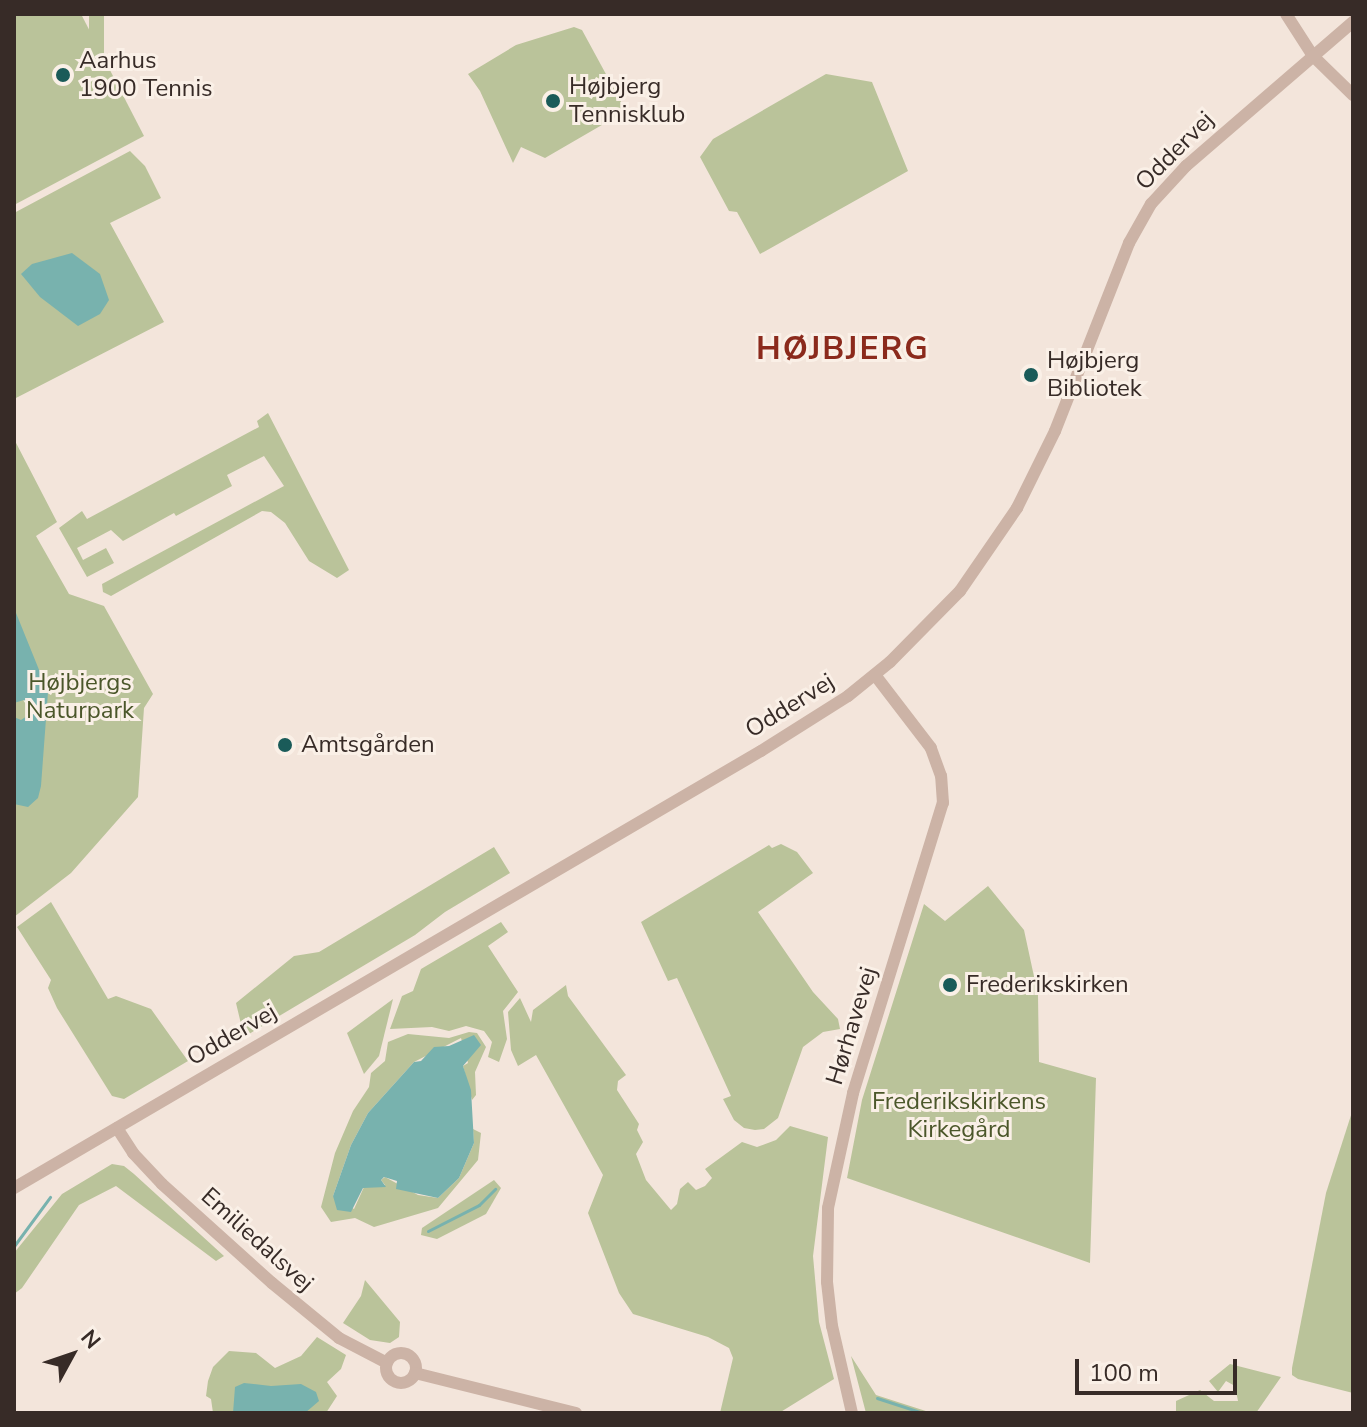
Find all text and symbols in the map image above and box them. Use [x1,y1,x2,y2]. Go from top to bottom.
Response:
place label: Aarhus 1900 Tennis [79,47,213,103]
marker: Aarhus 1900 Tennis [54,66,72,84]
place label: Højbjerg Tennisklub [569,73,685,129]
marker: Højbjerg Tennisklub [544,92,562,110]
street label: Oddervej [1130,106,1220,196]
district label: HØJBJERG [756,330,930,368]
place label: Højbjerg Bibliotek [1047,347,1142,403]
marker: Højbjerg Bibliotek [1022,366,1040,384]
street label: Oddervej [740,668,840,744]
park label: Højbjergs Naturpark [26,669,134,725]
place label: Amtsgården [301,731,435,759]
marker: Amtsgården [276,736,294,754]
street label: Hørhavevej [820,964,884,1088]
place label: Frederikskirken [966,971,1129,999]
marker: Frederikskirken [941,976,959,994]
street label: Oddervej [182,998,282,1072]
park label: Frederikskirkens Kirkegård [872,1088,1046,1144]
street label: Emiliedalsvej [195,1182,319,1298]
north arrow [32,1315,112,1395]
text: N [74,1324,107,1356]
scale bar [1079,1343,1241,1393]
text: 100 m [1089,1357,1159,1389]

